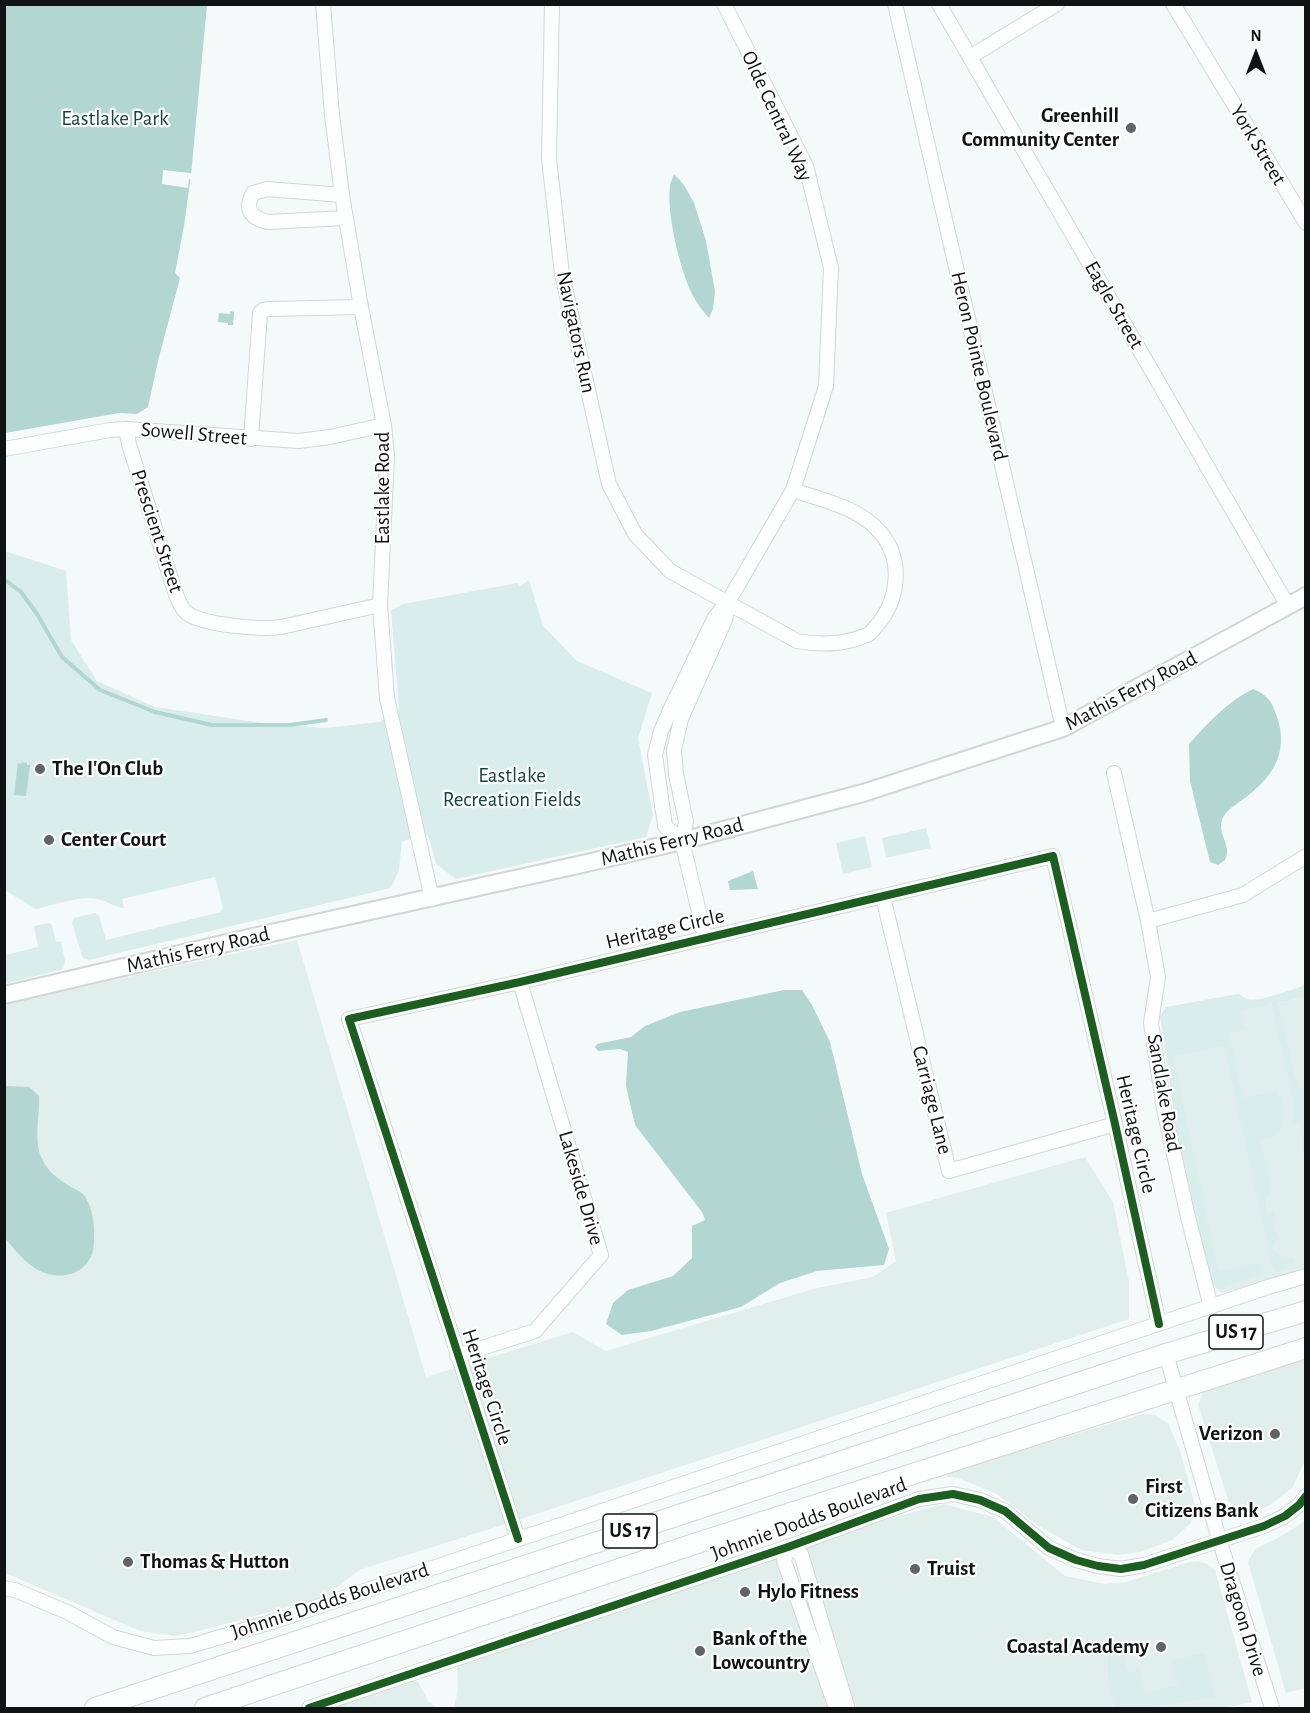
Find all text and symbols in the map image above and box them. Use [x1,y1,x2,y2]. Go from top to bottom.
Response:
north arrow [1226,24,1286,84]
text: N [1250,28,1262,44]
street label: Olde Central Way [736,47,818,185]
street label: York Street [1224,100,1292,190]
place label: Greenhill Community Center [962,103,1119,153]
park label: Eastlake Park [61,106,169,132]
marker: Greenhill Community Center [1124,121,1138,135]
street label: Eagle Street [1079,257,1149,353]
street label: Navigators Run [551,269,601,395]
street label: Heron Pointe Boulevard [945,269,1013,463]
street label: Sowell Street [140,417,248,451]
street label: Eastlake Road [370,432,396,544]
street label: Prescient Street [125,466,189,596]
street label: Mathis Ferry Road [1061,646,1201,736]
place label: The I'On Club [52,756,163,782]
marker: The I'On Club [33,762,47,776]
park label: Eastlake Recreation Fields [443,763,581,813]
street label: Mathis Ferry Road [598,812,746,872]
place label: Center Court [61,827,166,853]
marker: Center Court [42,833,56,847]
street label: Heritage Circle [603,903,727,955]
street label: Mathis Ferry Road [124,921,272,979]
street label: Sandlake Road [1141,1032,1187,1154]
street label: Carriage Lane [906,1043,958,1157]
street label: Heritage Circle [1110,1072,1162,1196]
street label: Lakeside Drive [553,1128,609,1248]
road number: US 17 [1209,1315,1263,1349]
street label: Heritage Circle [456,1326,518,1448]
place label: Verizon [1199,1421,1263,1447]
marker: Verizon [1268,1427,1282,1441]
street label: Johnnie Dodds Boulevard [708,1472,910,1566]
place label: First Citizens Bank [1145,1474,1259,1524]
marker: First Citizens Bank [1126,1492,1140,1506]
road number: US 17 [603,1514,657,1548]
place label: Thomas & Hutton [140,1549,289,1575]
marker: Thomas & Hutton [121,1555,135,1569]
place label: Truist [927,1556,975,1582]
street label: Johnnie Dodds Boulevard [228,1557,432,1645]
street label: Dragoon Drive [1214,1559,1272,1679]
marker: Truist [908,1562,922,1576]
place label: Hylo Fitness [757,1579,859,1605]
marker: Hylo Fitness [738,1585,752,1599]
place label: Bank of the Lowcountry [712,1626,810,1676]
place label: Coastal Academy [1007,1634,1149,1660]
marker: Coastal Academy [1154,1640,1168,1654]
marker: Bank of the Lowcountry [693,1644,707,1658]

